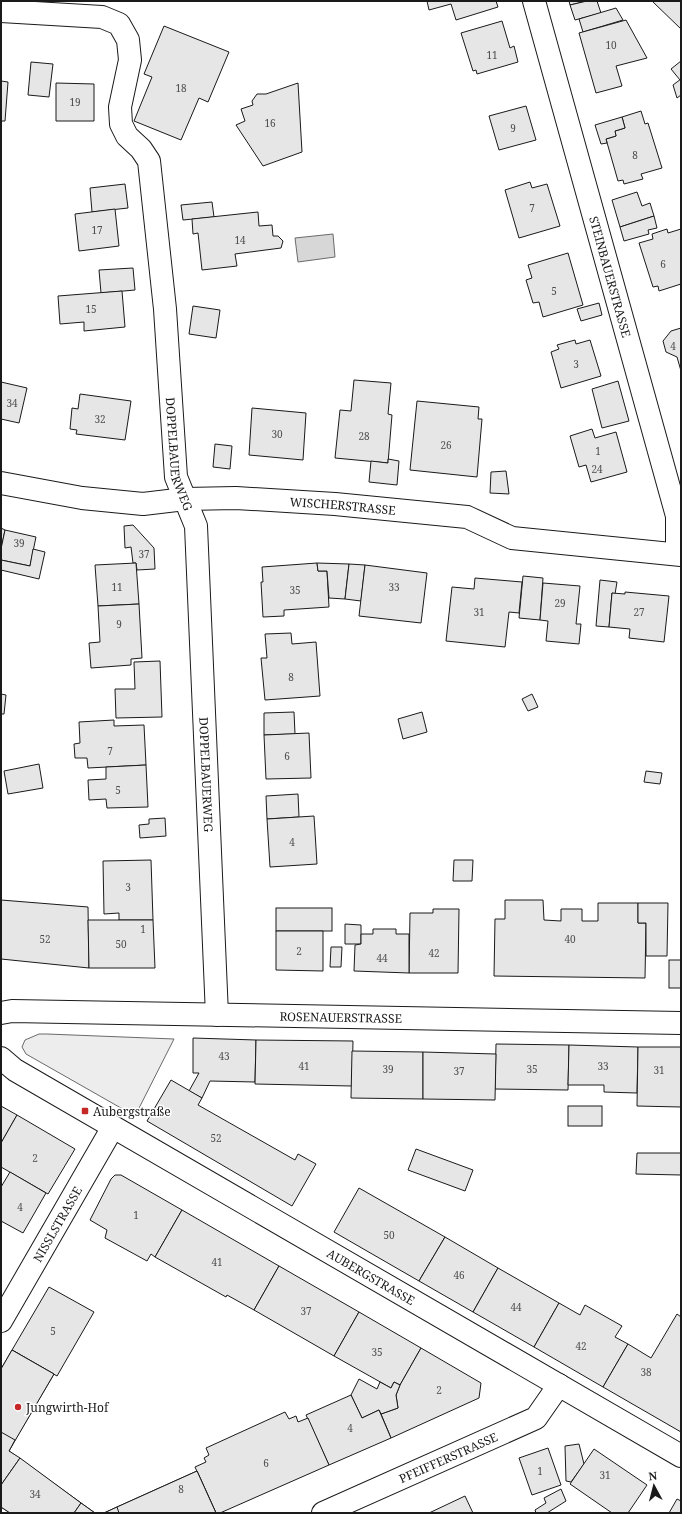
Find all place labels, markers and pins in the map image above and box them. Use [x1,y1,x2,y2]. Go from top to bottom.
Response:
place label: Aubergstraße [93,1103,171,1120]
marker: Aubergstraße [80,1106,90,1116]
place label: Jungwirth-Hof [25,1399,110,1416]
marker: Jungwirth-Hof [13,1402,23,1412]

